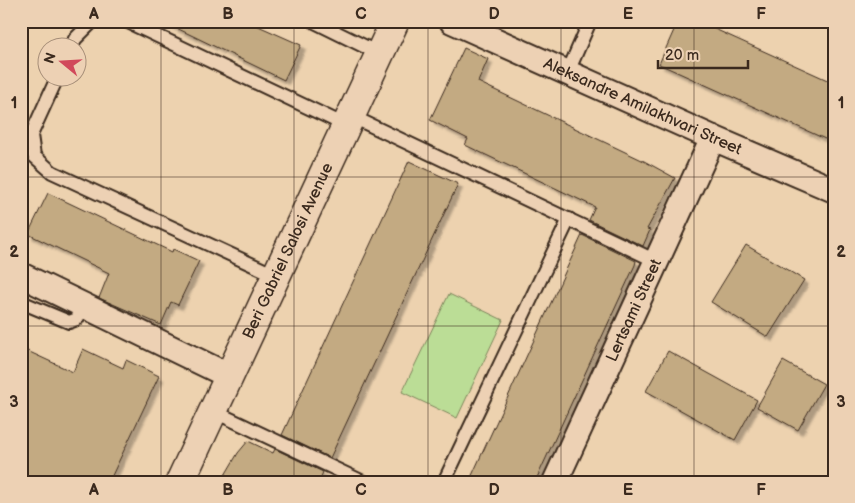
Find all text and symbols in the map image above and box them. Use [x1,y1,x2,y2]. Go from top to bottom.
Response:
text: A [88,5,99,24]
text: B [222,5,234,24]
text: C [355,5,367,24]
text: D [488,5,500,24]
text: E [623,5,633,24]
text: F [756,5,766,24]
north arrow [38,38,88,88]
scale bar [658,38,748,70]
text: 20 m [665,46,699,65]
text: N [40,51,60,66]
street label: Aleksandre Amilakhvari Street [541,54,745,159]
text: 1 [11,94,17,113]
text: 1 [838,94,844,113]
street label: Beri Gabriel Salosi Avenue [239,159,337,342]
text: 2 [9,243,19,262]
text: 2 [836,243,846,262]
street label: Lertsami Street [602,256,666,365]
text: 3 [9,393,19,412]
text: 3 [836,393,846,412]
text: A [88,481,99,500]
text: B [222,481,234,500]
text: C [355,481,367,500]
text: D [488,481,500,500]
text: E [623,481,633,500]
text: F [756,481,766,500]

